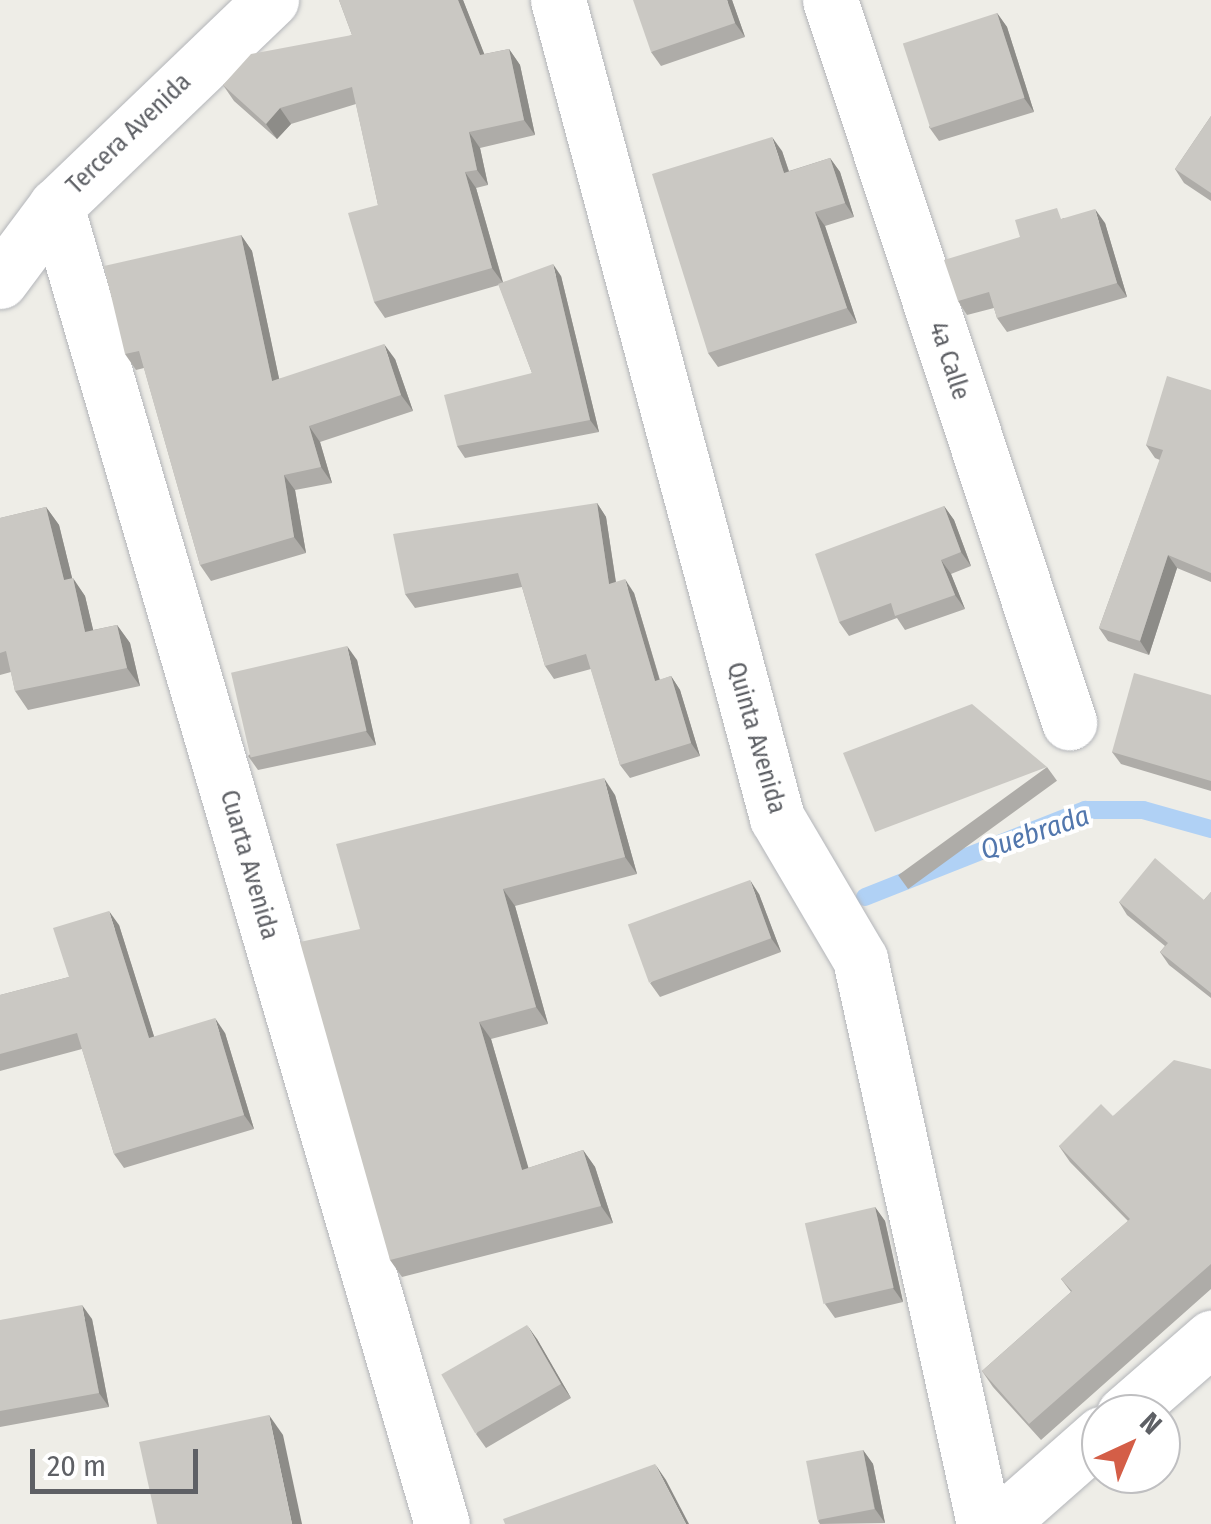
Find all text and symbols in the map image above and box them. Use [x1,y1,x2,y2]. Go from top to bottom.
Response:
street label: Tercera Avenida [61,67,197,201]
street label: 4a Calle [922,318,976,404]
street label: Quinta Avenida [720,659,792,817]
street label: Cuarta Avenida [213,787,285,943]
water label: Quebrada [976,799,1094,867]
north arrow [1081,1394,1181,1494]
text: N [1133,1406,1168,1441]
scale bar [35,1429,202,1491]
text: 20 m [47,1448,106,1484]

